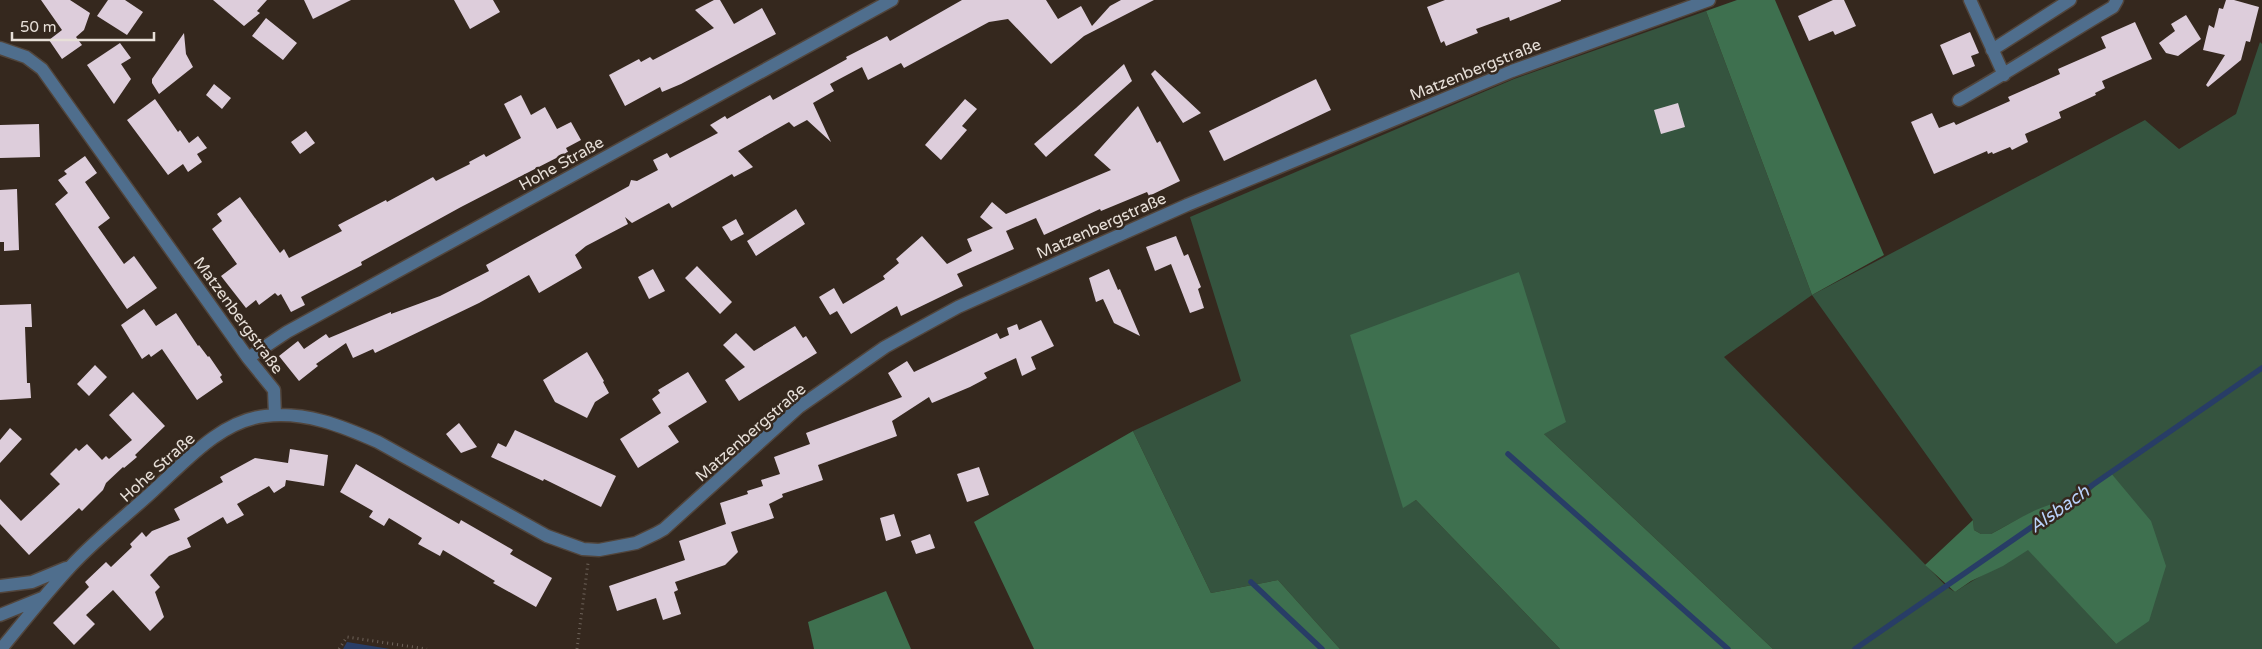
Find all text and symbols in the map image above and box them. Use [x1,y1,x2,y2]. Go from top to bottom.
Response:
scale bar [12,10,155,42]
text: 50 m [20,18,57,36]
street label: Matzenbergstraße [1407,34,1544,105]
street label: Hohe Straße [515,132,607,195]
street label: Matzenbergstraße [1033,188,1169,264]
street label: Matzenbergstraße [189,253,287,378]
street label: Matzenbergstraße [691,379,810,486]
street label: Hohe Straße [116,429,199,507]
water label: Alsbach [2025,480,2094,538]

